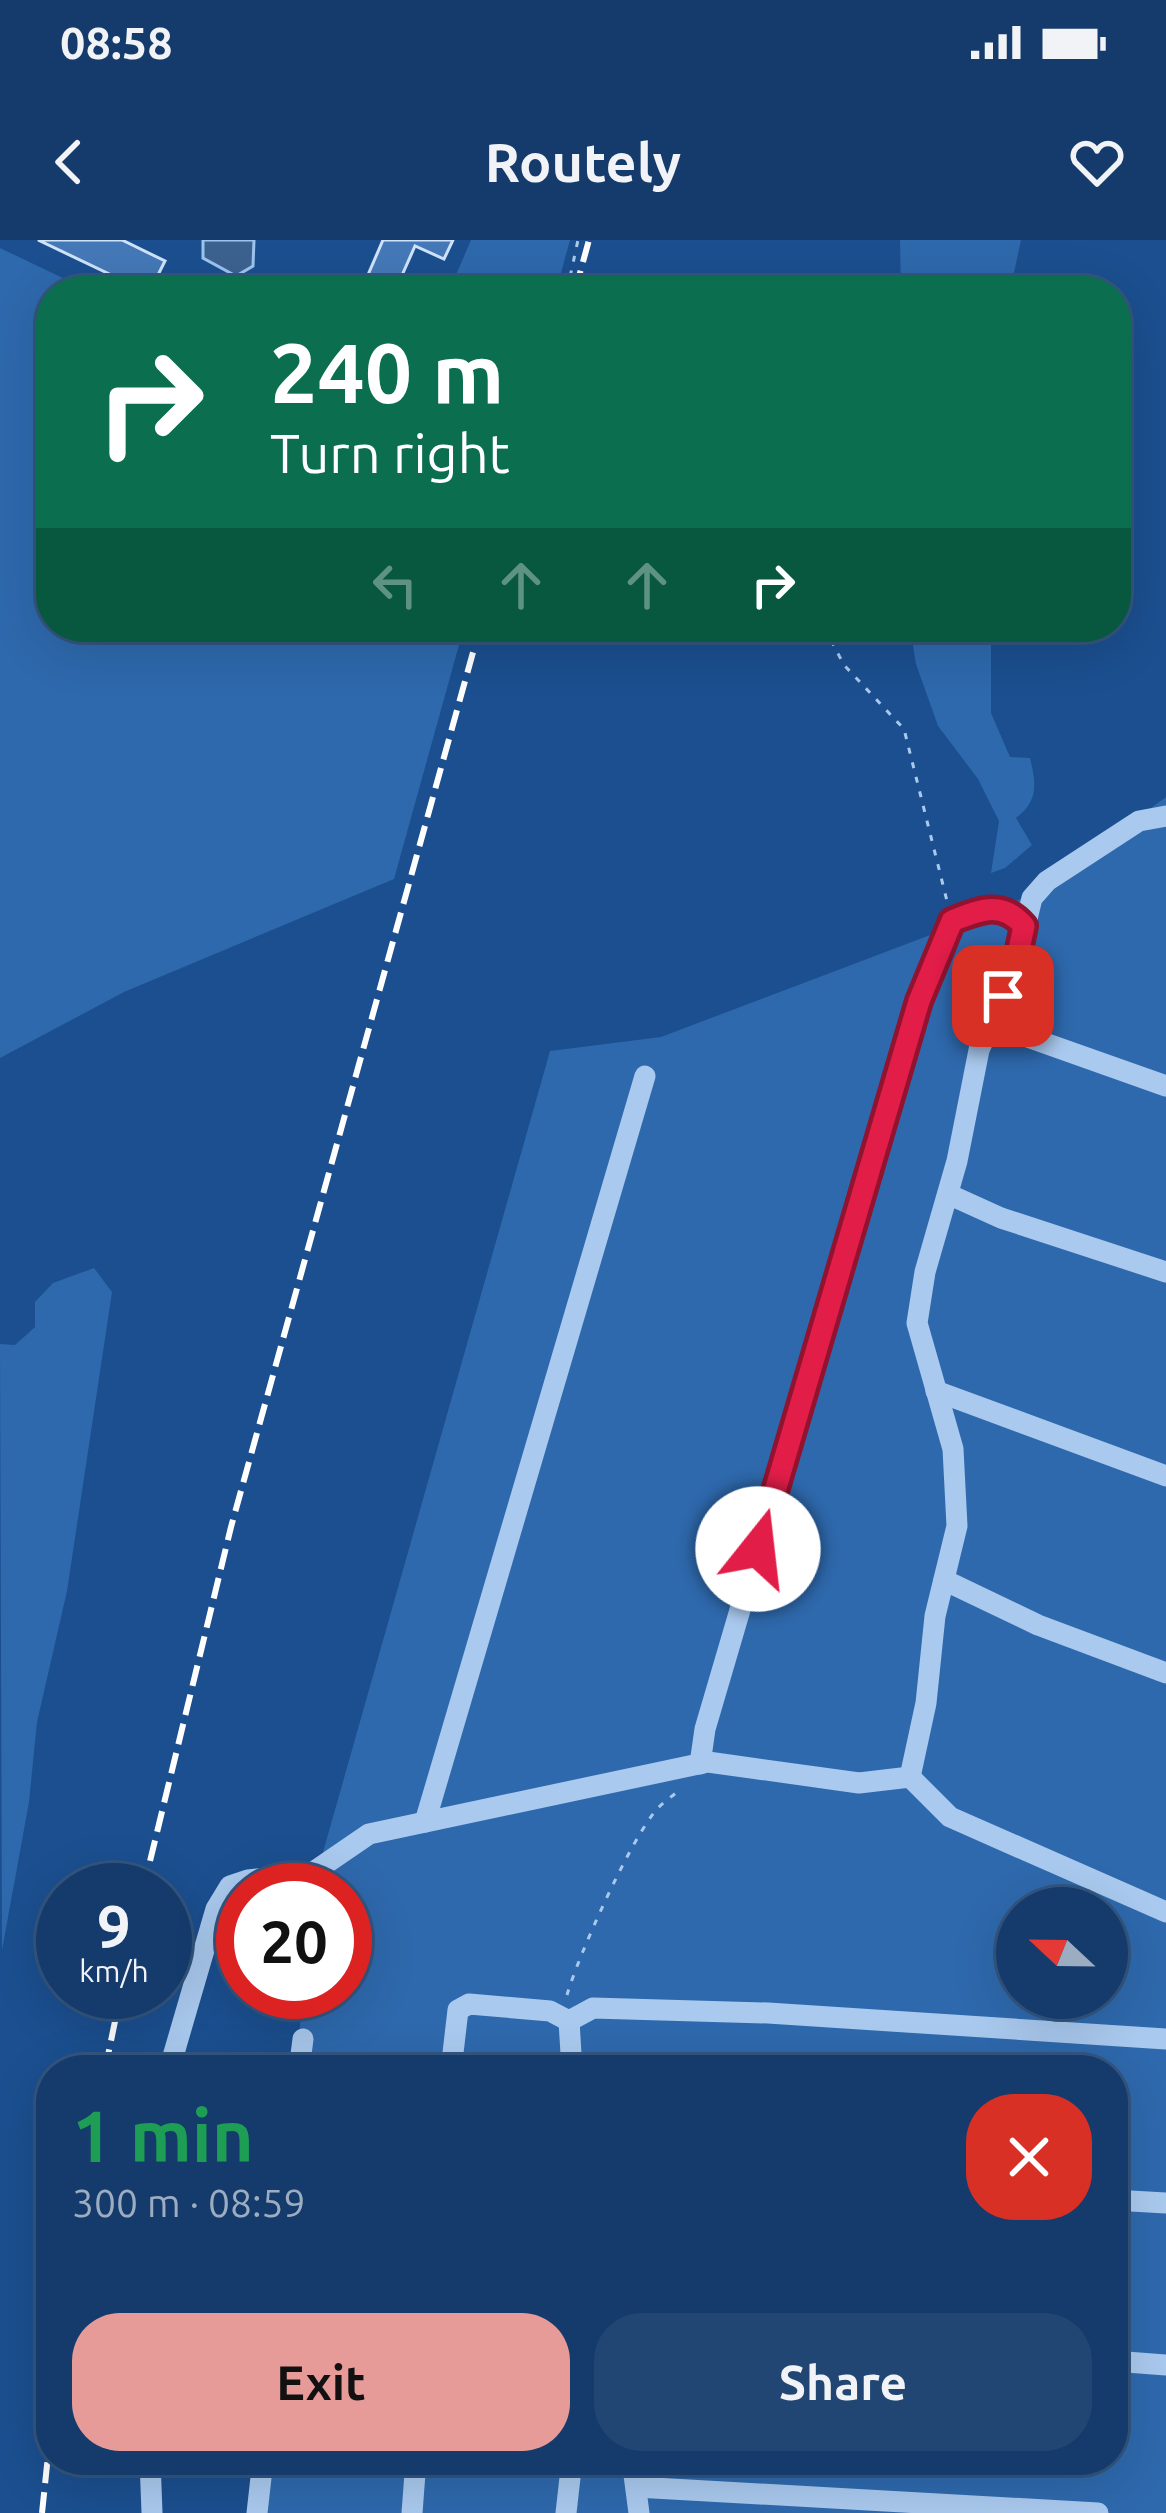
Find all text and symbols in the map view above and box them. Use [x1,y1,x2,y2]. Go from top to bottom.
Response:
text: 08:58 [60,17,173,68]
icon: back [36,129,102,195]
icon: heart [1064,129,1130,195]
text: Routely [485,132,681,192]
icon: right [72,324,228,480]
text: 240 m [270,325,504,419]
text: Turn right [270,423,510,483]
icon: left [362,552,428,618]
icon: ahead [488,552,554,618]
icon: ahead [614,552,680,618]
icon: right [740,552,806,618]
pin [952,945,1054,1047]
icon: arrive [970,963,1036,1029]
position arrow [695,1486,821,1612]
speed limit sign: 20 [216,1863,372,2019]
north arrow [996,1887,1128,2019]
map controls [996,1887,1128,2019]
text: 9 [97,1892,131,1959]
text: km/h [79,1954,149,1988]
button: close [966,2094,1092,2220]
text: 1 min [72,2095,254,2176]
text: 300 m · 08:59 [72,2181,306,2224]
button: Exit [72,2313,570,2451]
button: Share [594,2313,1092,2451]

